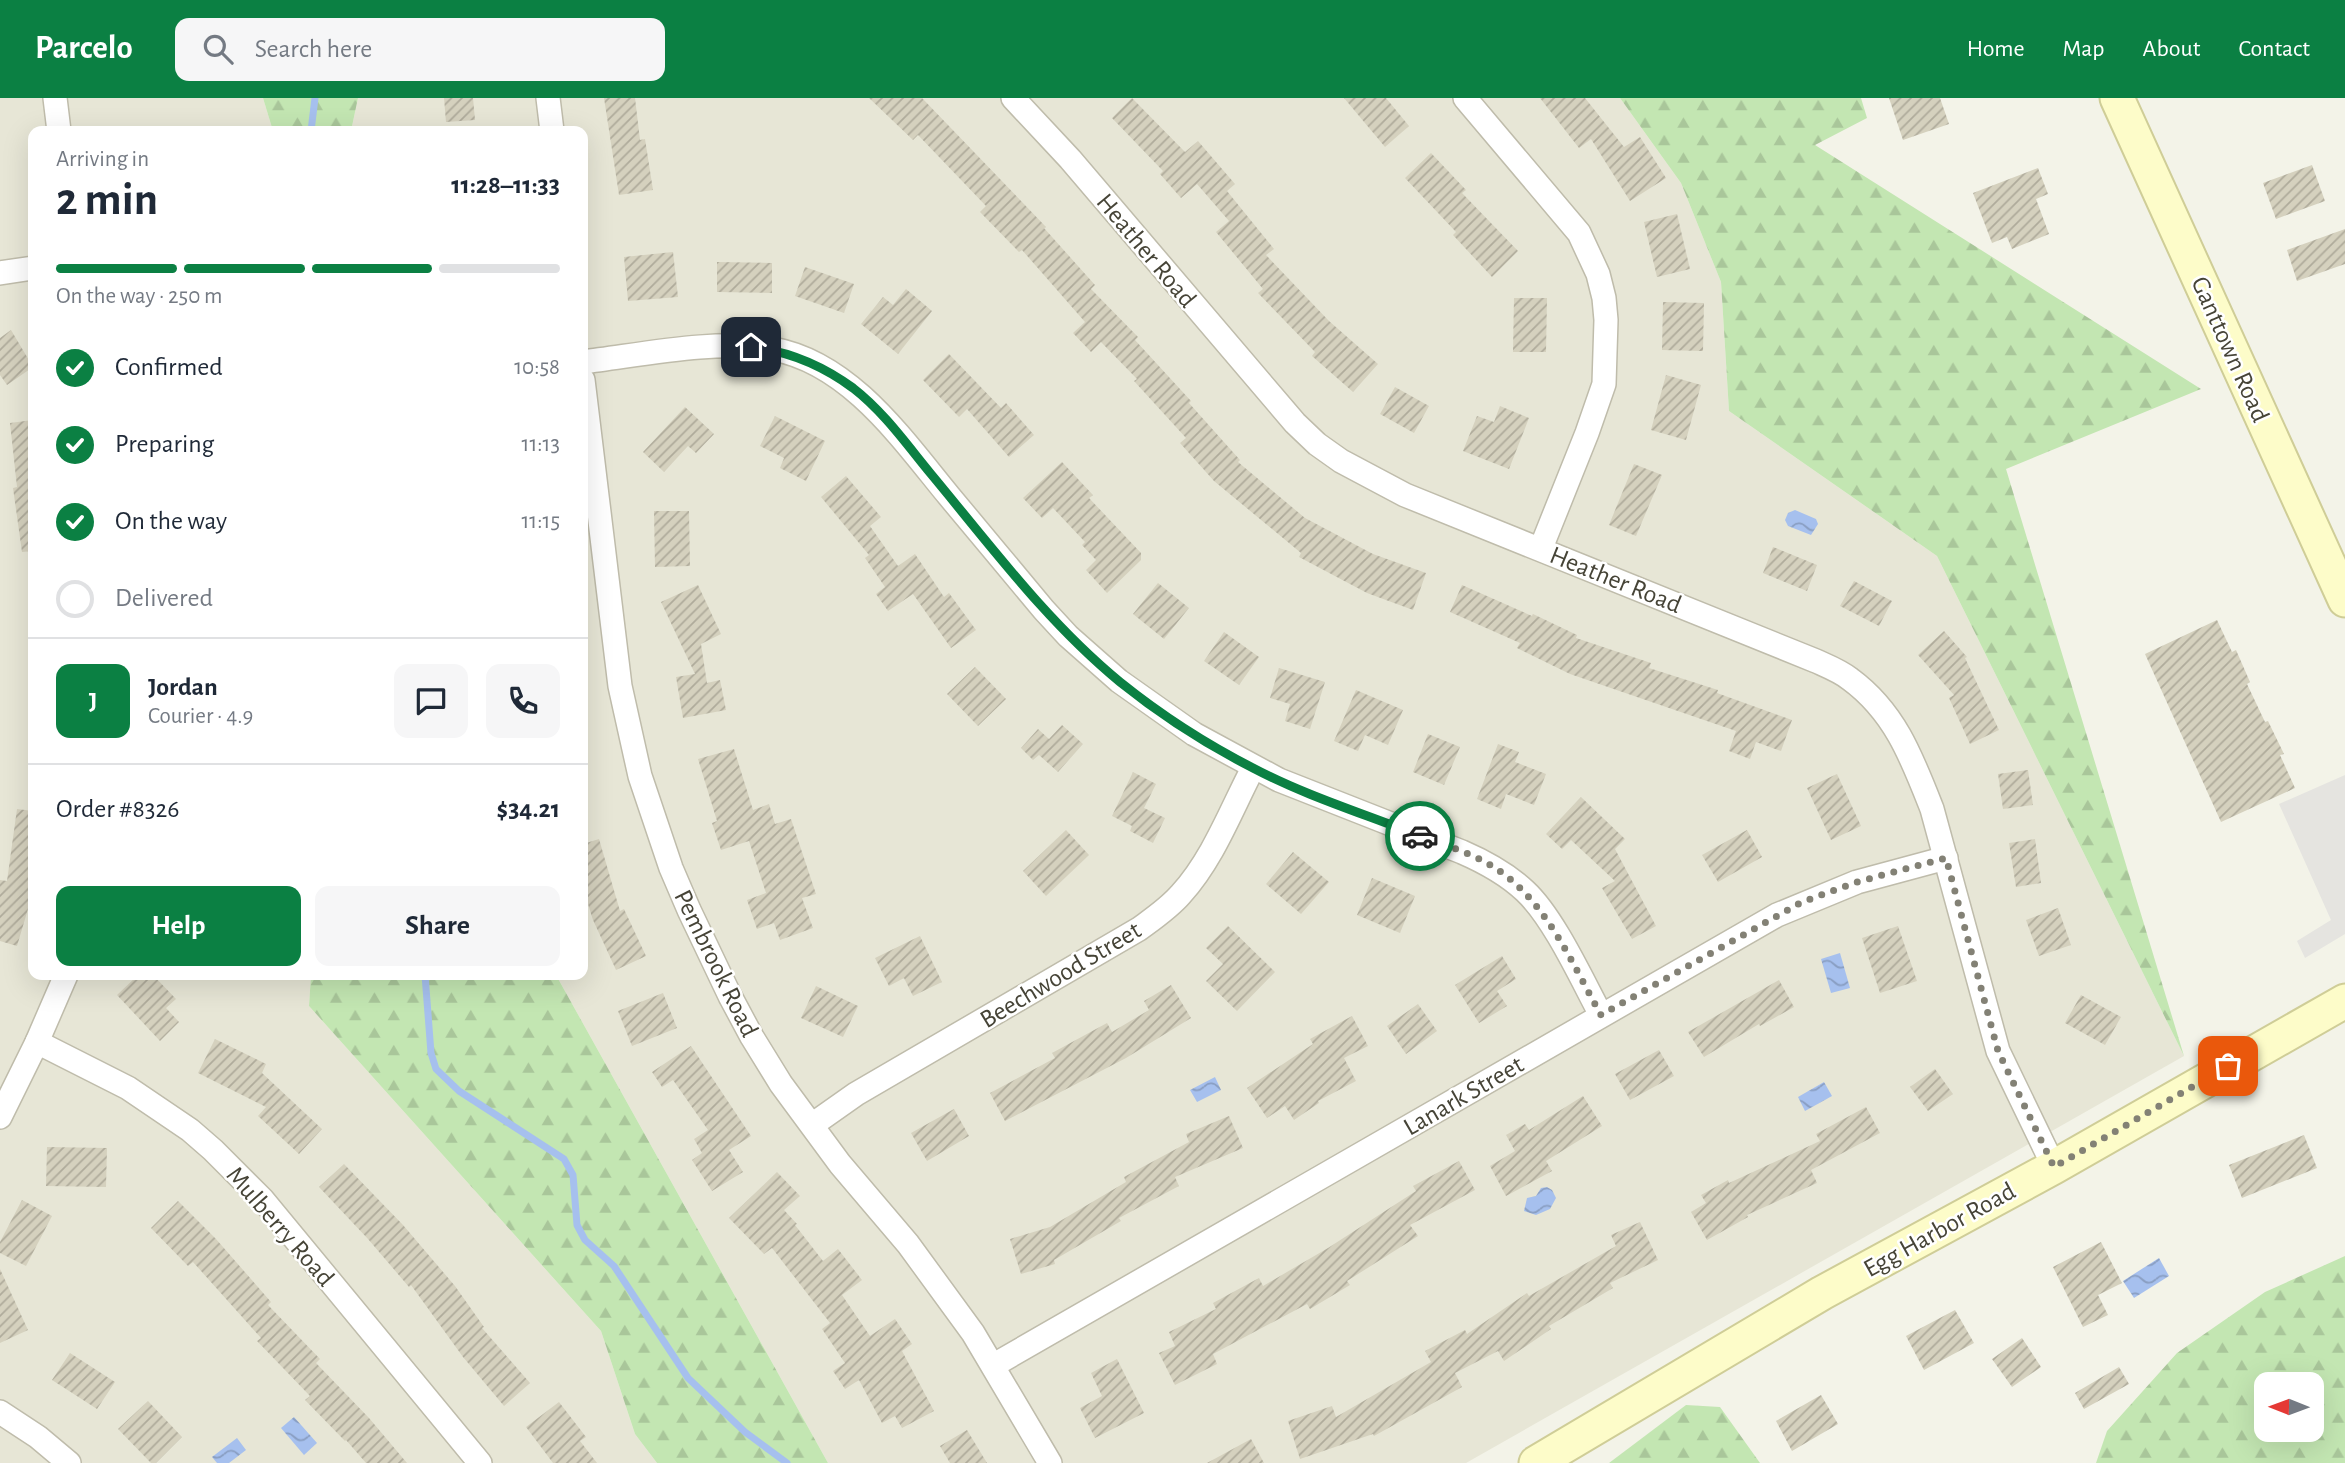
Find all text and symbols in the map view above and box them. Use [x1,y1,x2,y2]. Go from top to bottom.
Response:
search box [175,18,665,81]
icon: search [199,30,237,68]
text: Parcelo [35,32,133,65]
text: Search here [255,36,372,62]
text: Home [1967,37,2025,61]
text: Map [2063,37,2105,61]
text: About [2143,37,2200,61]
text: Contact [2238,37,2310,61]
text: Arriving in [56,148,149,171]
text: 11:28–11:33 [451,172,560,198]
text: 2 min [56,177,158,223]
street label: Heather Road [1091,189,1201,312]
street label: Ganttown Road [2186,273,2274,426]
text: On the way · 250 m [56,285,223,308]
pin [721,317,781,377]
icon: home [732,328,770,366]
icon: check [56,349,94,387]
text: Confirmed [115,354,223,380]
text: 10:58 [514,356,560,379]
icon: check [56,426,94,464]
text: Preparing [115,431,214,457]
text: 11:13 [522,433,560,456]
icon: check [56,503,94,541]
text: On the way [115,508,227,534]
text: 11:15 [521,510,560,533]
street label: Heather Road [1546,542,1685,618]
text: Delivered [115,585,213,611]
button: chat [394,664,468,738]
button: phone [486,664,560,738]
text: Jordan [148,674,218,700]
text: J [89,688,97,714]
text: Courier · 4.9 [148,705,253,728]
text: Order #8326 [56,796,180,822]
text: $34.21 [496,796,560,822]
courier [1385,801,1455,871]
icon: car [1401,817,1439,855]
button: Help [56,886,301,966]
button: Share [315,886,560,966]
street label: Pembrook Road [669,886,763,1041]
street label: Beechwood Street [976,917,1145,1033]
pin [2198,1036,2258,1096]
icon: bag [2209,1047,2247,1085]
street label: Lanark Street [1399,1051,1528,1141]
street label: Mulberry Road [221,1162,339,1292]
street label: Egg Harbor Road [1859,1178,2020,1282]
north arrow [2254,1372,2324,1442]
map controls [2254,1372,2324,1442]

